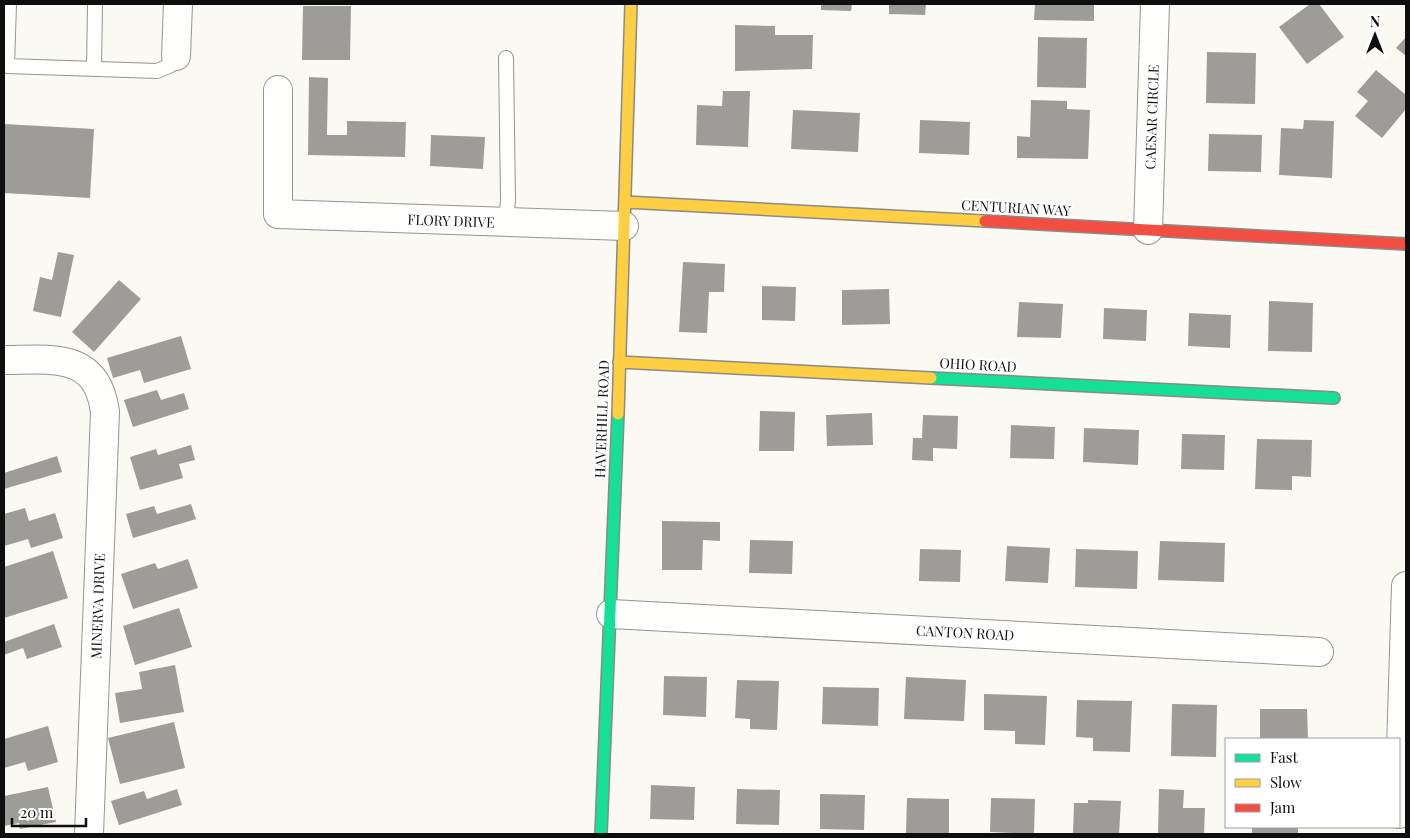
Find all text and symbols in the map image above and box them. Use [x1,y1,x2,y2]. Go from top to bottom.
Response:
north arrow [1350,10,1400,60]
text: N [1370,12,1380,31]
street label: CAESAR CIRCLE [1140,64,1163,170]
street label: CENTURIAN WAY [961,195,1072,220]
street label: FLORY DRIVE [407,209,495,232]
street label: OHIO ROAD [939,353,1017,376]
street label: HAVERHILL ROAD [590,360,613,478]
street label: MINERVA DRIVE [86,553,109,659]
street label: CANTON ROAD [915,620,1015,645]
legend [1225,738,1400,828]
text: Fast [1270,747,1299,767]
text: Slow [1270,772,1302,792]
scale bar [12,796,86,828]
text: Jam [1269,797,1296,817]
text: 20 m [20,802,54,822]

